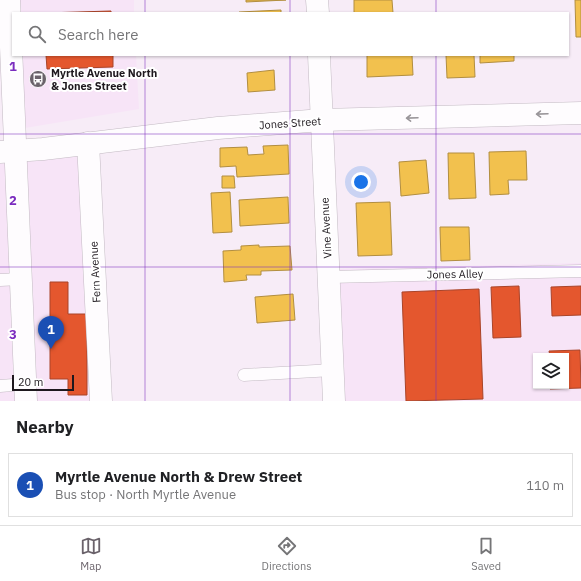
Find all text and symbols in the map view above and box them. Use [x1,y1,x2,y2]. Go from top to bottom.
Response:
search box [12,12,569,56]
icon: search [26,23,48,45]
text: Search here [58,25,138,44]
text: 1 [9,58,17,75]
place label: Myrtle Avenue North & Jones Street [51,66,157,93]
bus stop icon: Myrtle Avenue North & Jones Street [28,69,48,89]
one-way arrow [536,110,549,118]
street label: Jones Street [258,114,322,132]
one-way arrow [406,114,419,121]
your location [351,172,371,192]
text: 2 [9,192,17,209]
street label: Vine Avenue [317,197,335,259]
street label: Fern Avenue [86,241,104,303]
street label: Jones Alley [427,266,484,281]
pin: 1 [38,316,64,349]
text: 3 [9,326,17,343]
map controls [533,353,569,389]
button: layers [533,353,569,389]
scale bar [12,373,74,392]
text: 20 m [18,375,43,389]
text: Nearby [16,416,74,438]
text: Myrtle Avenue North & Drew Street [55,467,302,486]
text: 1 [26,477,34,494]
text: 110 m [526,477,564,494]
text: Bus stop · North Myrtle Avenue [55,486,236,503]
tab: Map [80,535,102,573]
tab: Directions [262,535,312,573]
tab: Saved [471,535,501,573]

